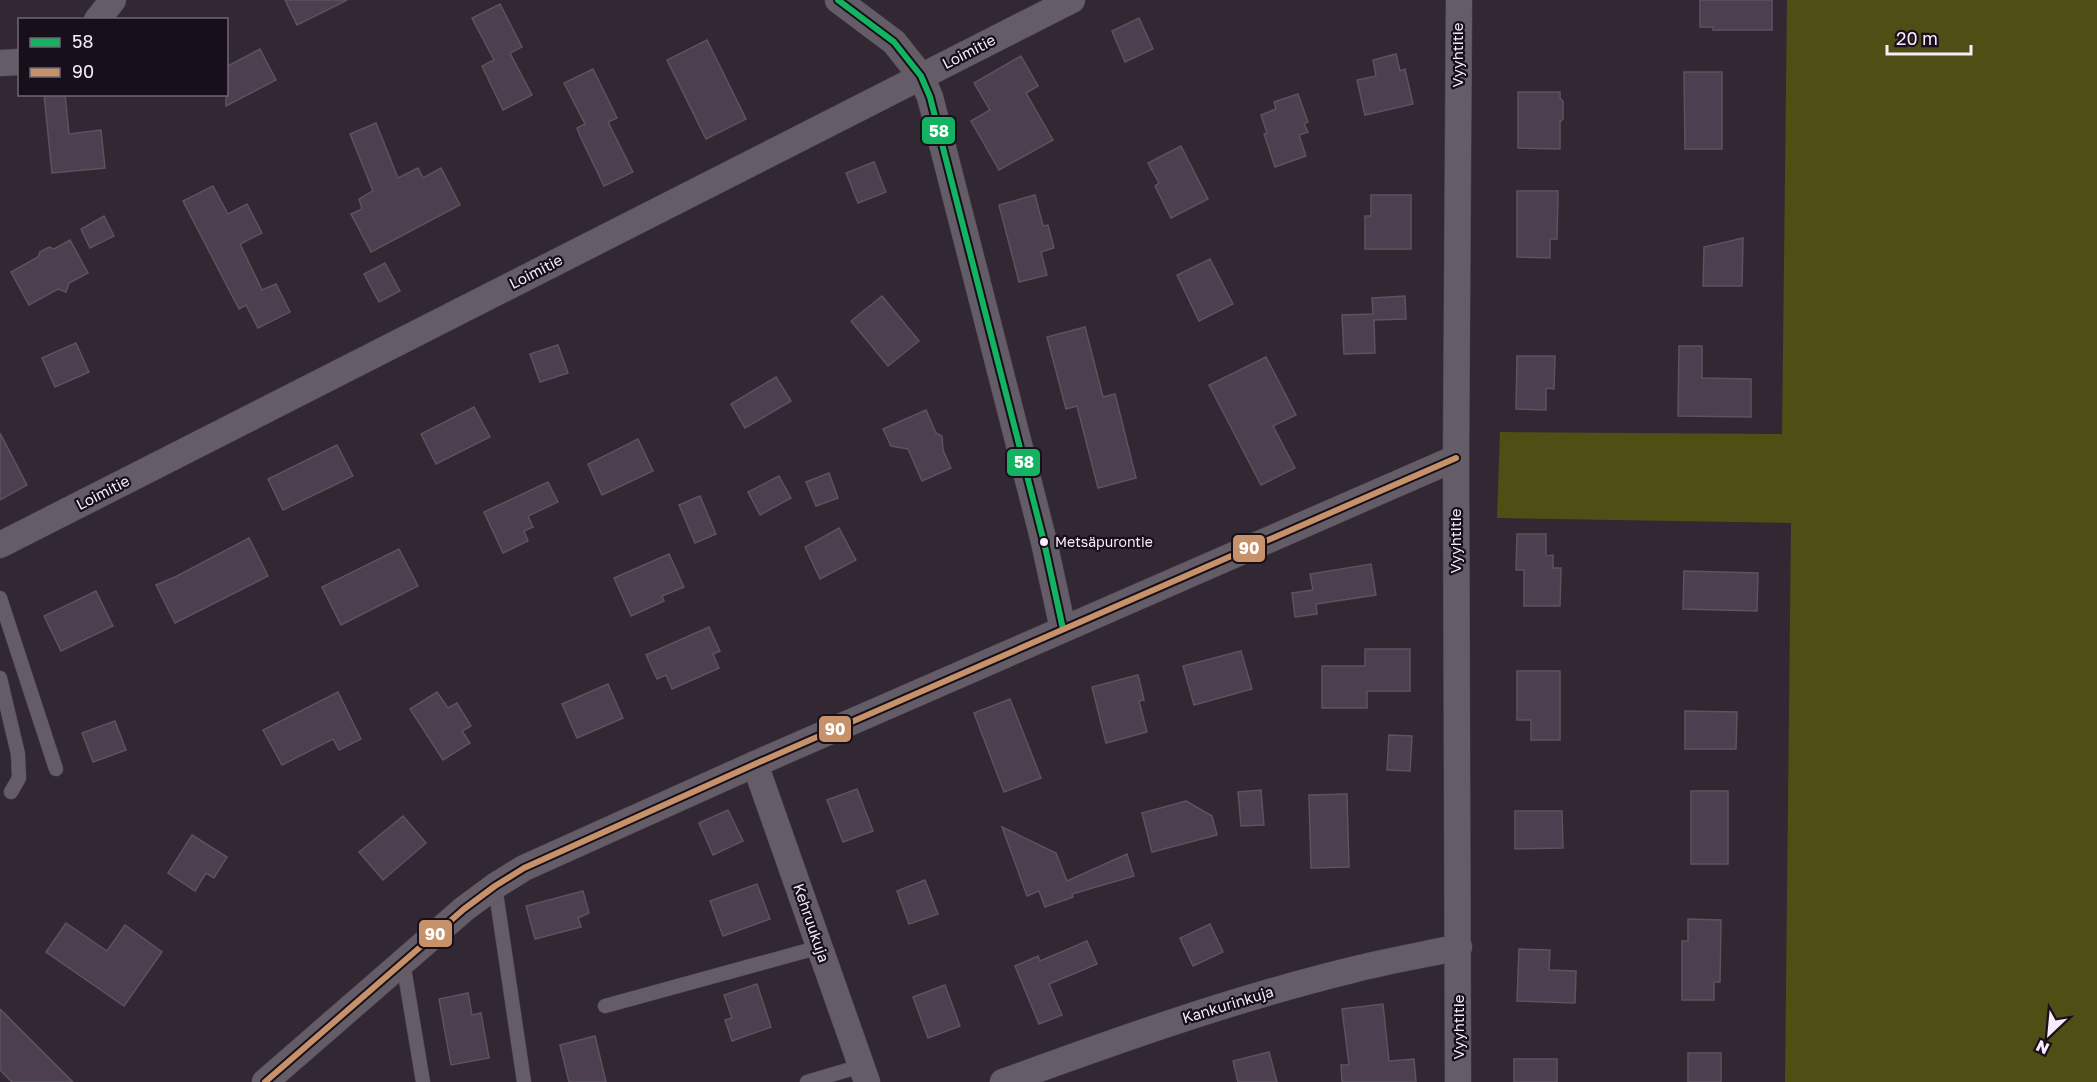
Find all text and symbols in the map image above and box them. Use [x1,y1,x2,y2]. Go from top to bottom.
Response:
legend [18,18,228,96]
scale bar [1887,18,1971,56]
street label: Vyyhtitie [1448,22,1466,88]
text: 20 m [1896,27,1938,49]
text: 58 [72,30,93,52]
street label: Loimitie [939,30,998,72]
text: 90 [72,60,94,82]
line badge: 58 [921,116,956,145]
text: 58 [929,121,949,141]
street label: Loimitie [506,250,565,292]
line badge: 58 [1006,448,1041,477]
text: 58 [1014,452,1034,472]
street label: Loimitie [73,471,132,513]
street label: Vyyhtitie [1446,508,1464,574]
place label: Metsäpurontie [1055,533,1153,550]
line badge: 90 [1232,534,1266,563]
marker: Metsäpurontie [1038,536,1050,548]
text: 90 [1239,538,1259,558]
line badge: 90 [818,715,852,743]
text: 90 [825,719,845,739]
street label: Kehruukuja [790,881,834,964]
line badge: 90 [418,919,453,948]
text: 90 [425,924,445,944]
street label: Kankurinkuja [1180,982,1276,1026]
street label: Vyyhtitie [1449,994,1467,1060]
north arrow [2019,1004,2079,1064]
text: N [2033,1036,2052,1059]

